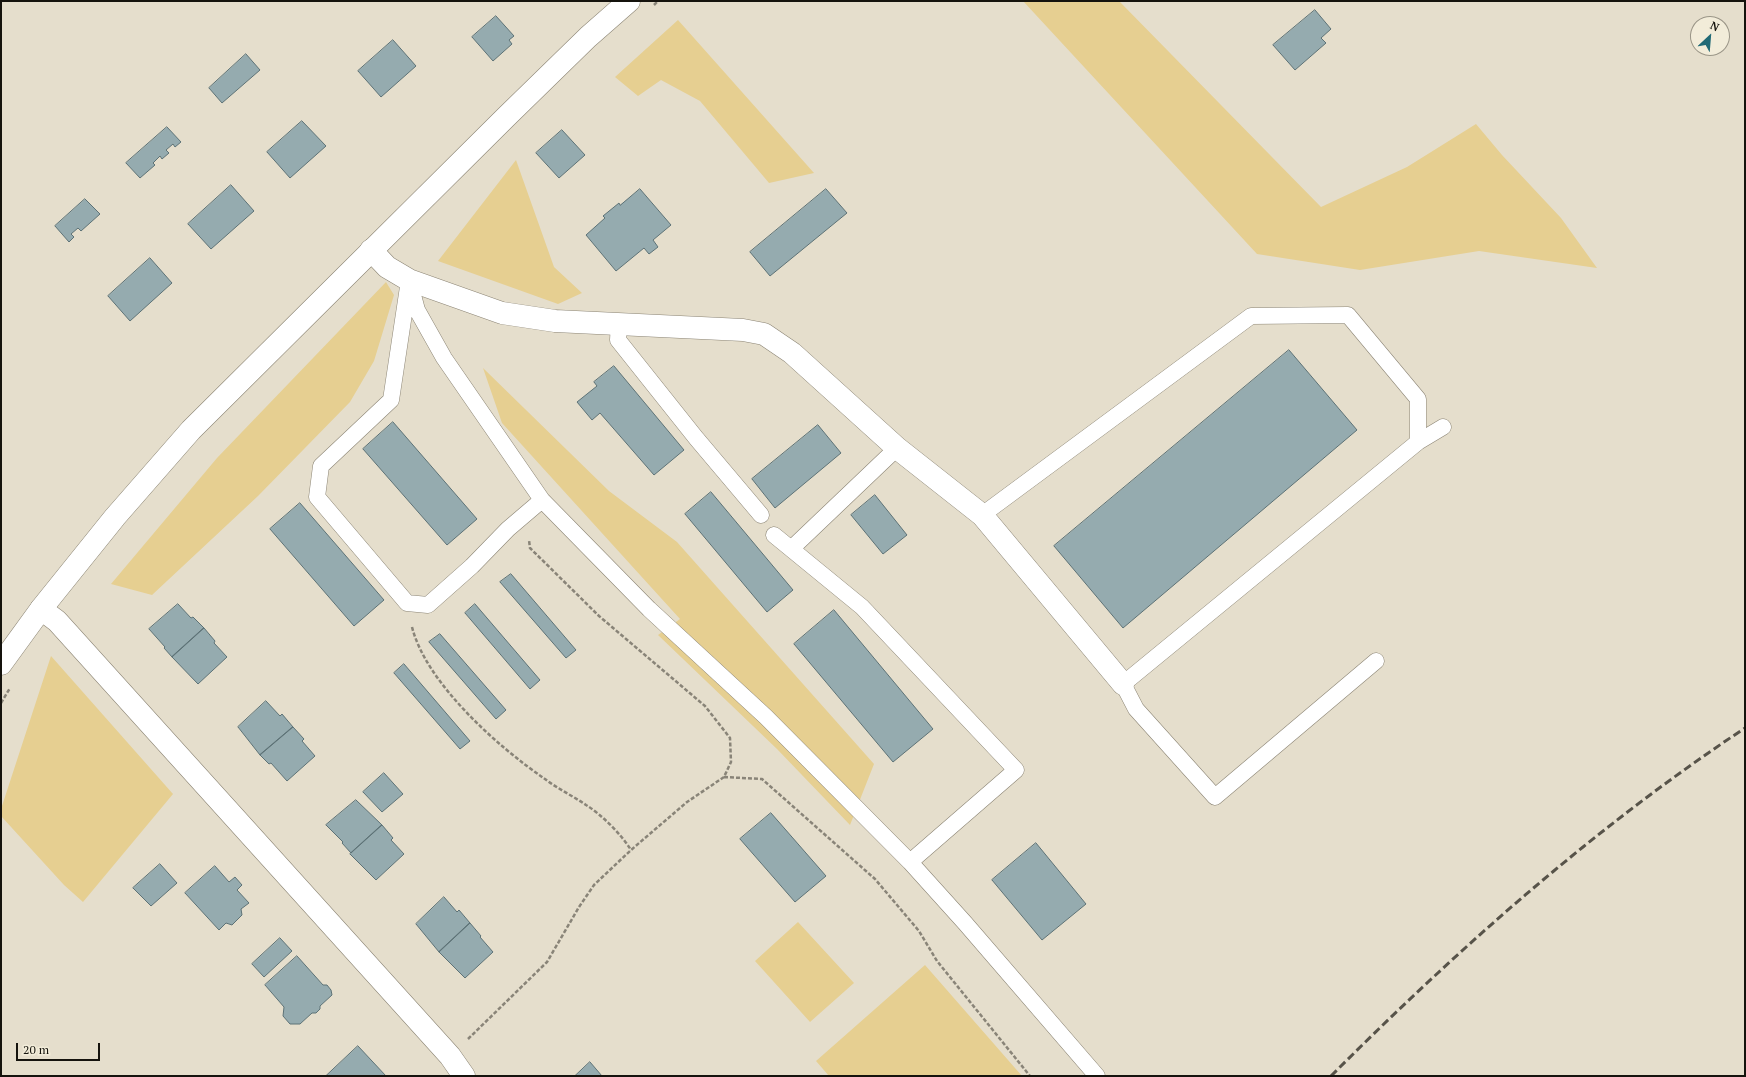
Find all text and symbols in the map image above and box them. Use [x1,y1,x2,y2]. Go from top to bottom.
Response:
north arrow [1690,16,1730,56]
text: N [1708,18,1722,34]
scale bar [18,1035,102,1061]
text: 20 m [23,1042,49,1057]

